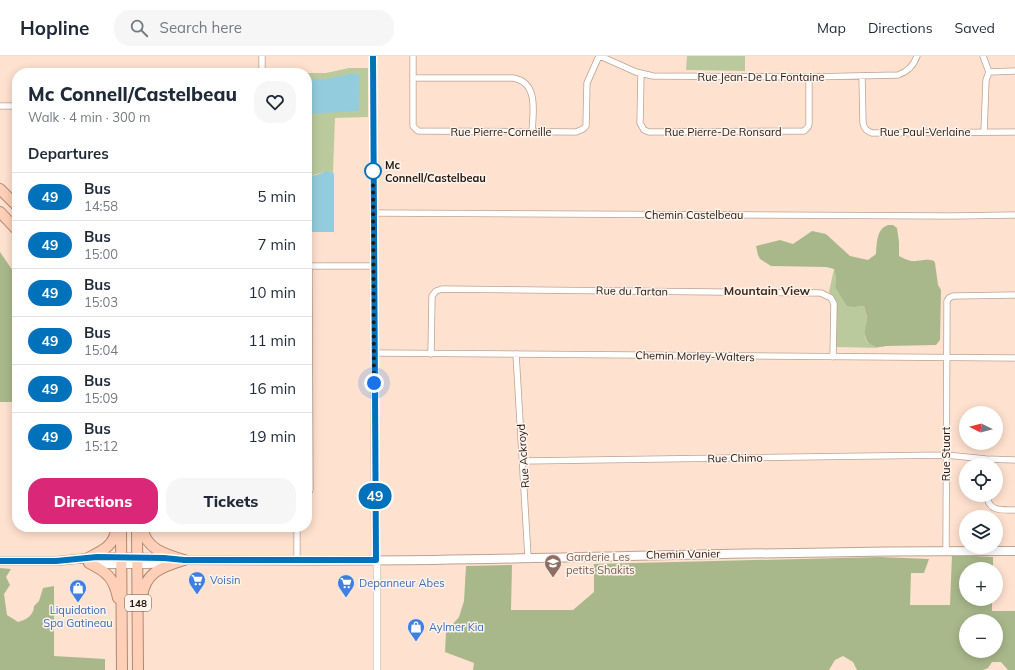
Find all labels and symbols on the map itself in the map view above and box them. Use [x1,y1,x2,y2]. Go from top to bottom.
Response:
street label: Rue Jean-De La Fontaine [698,70,824,84]
street label: Rue Pierre-Corneille [451,125,552,139]
street label: Rue Pierre-De Ronsard [664,125,782,139]
street label: Rue Paul-Verlaine [880,125,970,139]
place label: Mc Connell/Castelbeau [385,158,486,185]
marker: Mc Connell/Castelbeau [364,162,382,180]
street label: Chemin Castelbeau [645,208,743,222]
street label: Rue du Tartan [596,283,668,299]
district label: Mountain View [724,283,811,298]
street label: Chemin Morley-Walters [635,348,755,364]
your location [364,373,384,393]
north arrow [959,406,1003,450]
street label: Rue Ackroyd [514,423,532,489]
street label: Rue Stuart [939,427,953,481]
street label: Rue Chimo [707,451,763,465]
line badge: 49 [357,483,393,509]
street label: Chemin Vanier [646,546,720,562]
place label: Garderie Les petits Shakits [566,550,635,577]
school or university icon: Garderie Les petits Shakits [543,553,563,578]
supermarket icon: Voisin [187,570,207,595]
place label: Voisin [210,573,240,587]
supermarket icon: Depanneur Abes [336,573,356,598]
place label: Depanneur Abes [359,576,445,590]
shop icon: Liquidation Spa Gatineau [68,578,88,603]
road number: 148 [125,595,151,611]
place label: Liquidation Spa Gatineau [43,603,113,630]
shop icon: Aylmer Kia [406,617,426,642]
place label: Aylmer Kia [429,620,484,634]

